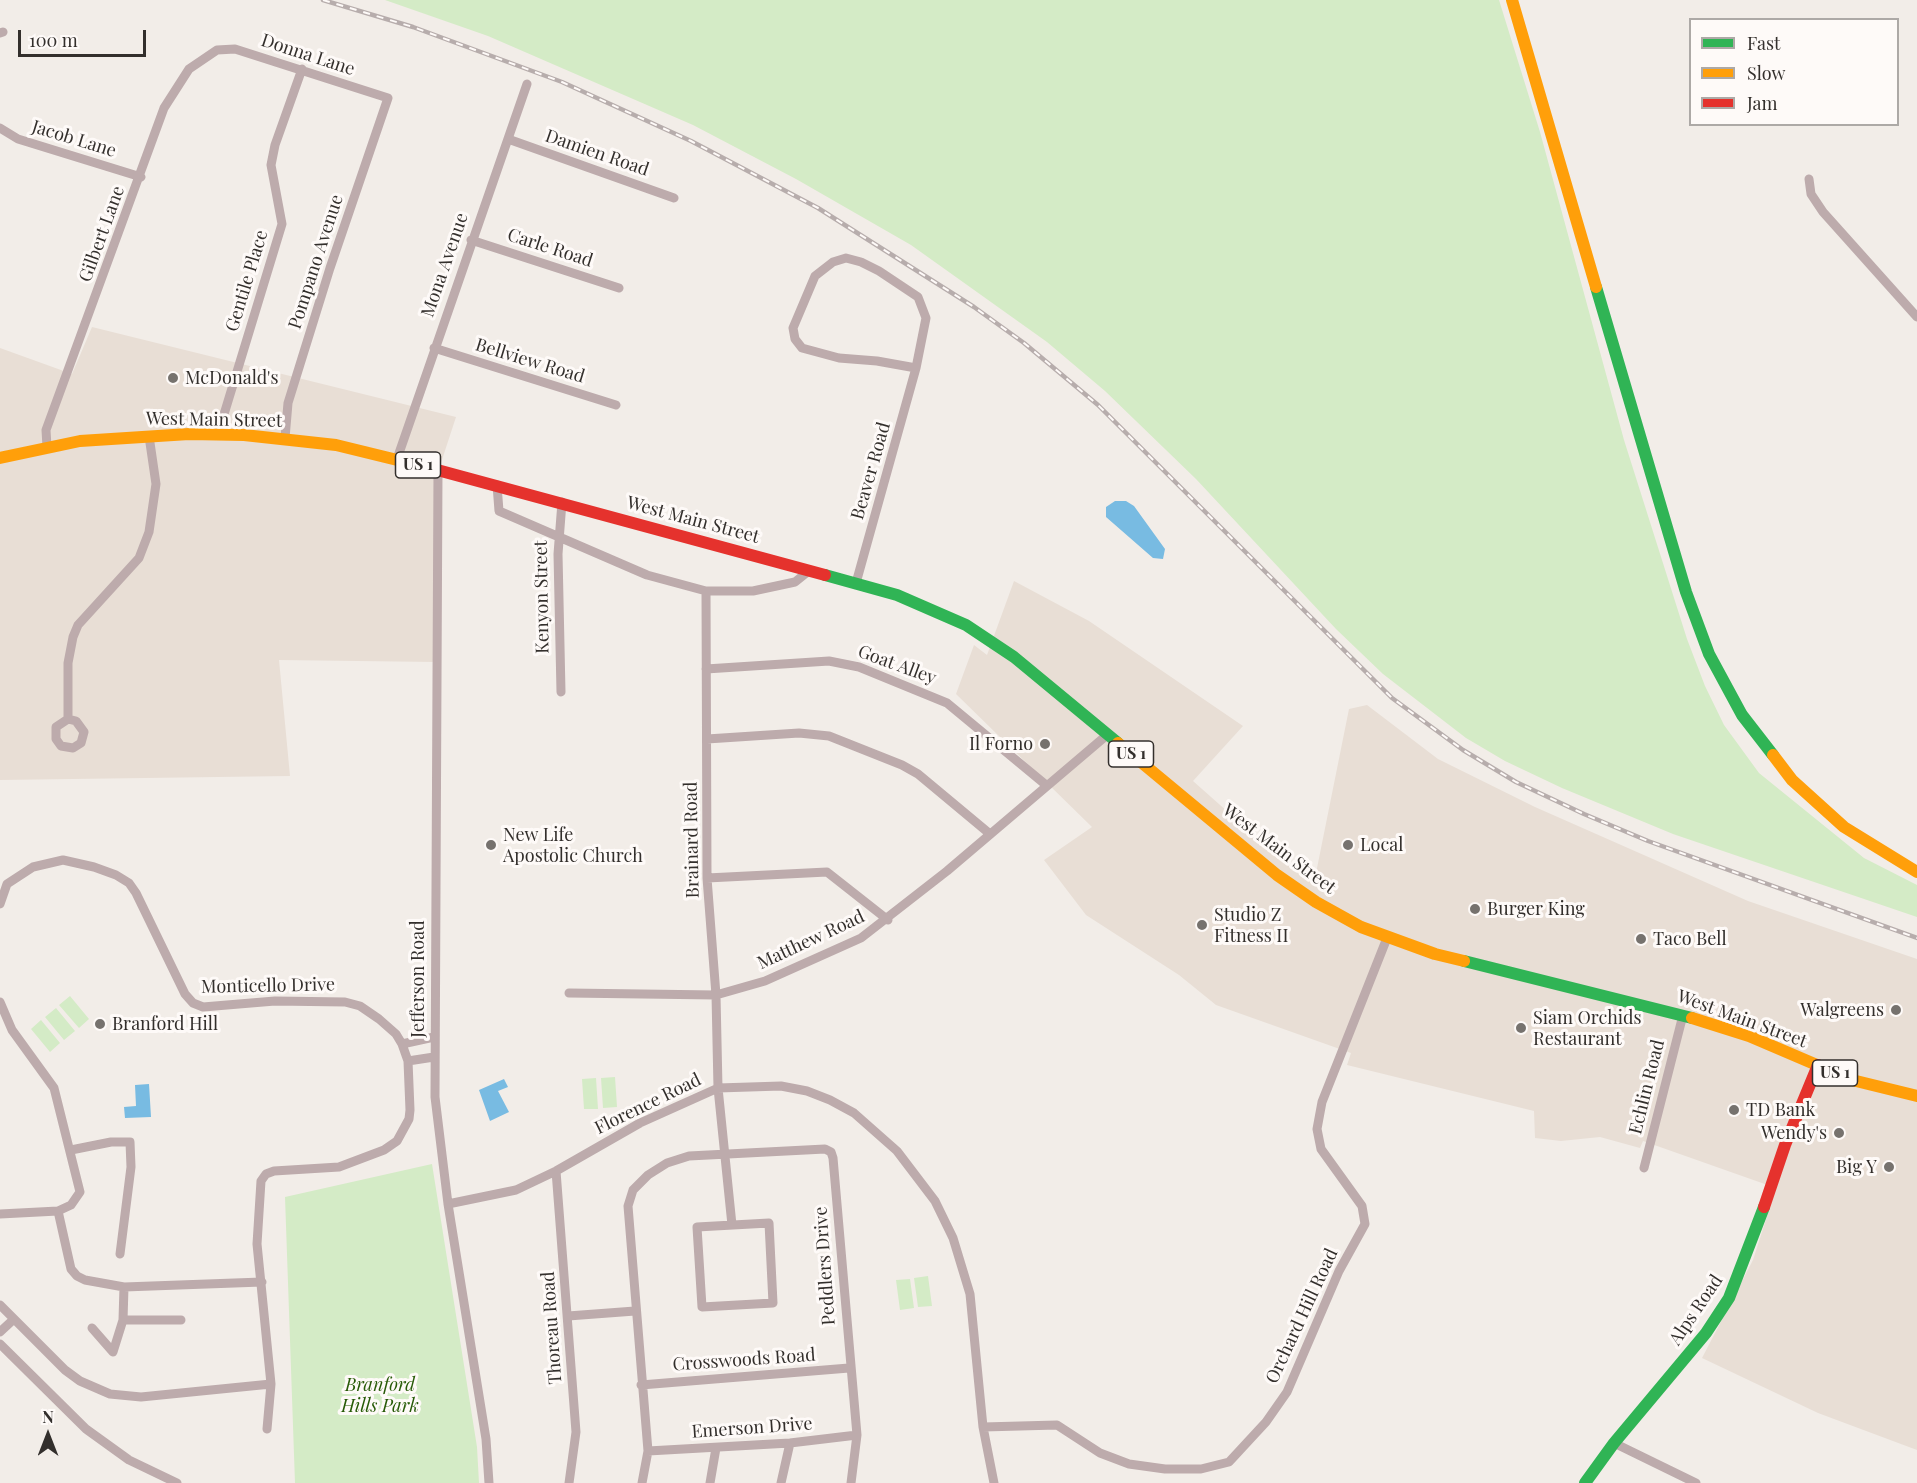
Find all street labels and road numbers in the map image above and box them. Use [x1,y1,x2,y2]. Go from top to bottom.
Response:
street label: Donna Lane [258,30,358,80]
street label: Jacob Lane [29,116,119,162]
street label: Damien Road [542,125,652,181]
street label: Gilbert Lane [75,183,129,285]
street label: Pompano Avenue [284,192,348,332]
street label: Mona Avenue [417,210,473,320]
street label: Carle Road [505,224,595,272]
street label: Gentile Place [221,228,273,334]
street label: Bellview Road [473,334,587,388]
street label: West Main Street [146,408,282,432]
street label: Beaver Road [847,420,895,522]
road number: US 1 [396,452,440,478]
street label: West Main Street [624,492,762,548]
street label: Kenyon Street [530,540,554,654]
street label: Goat Alley [855,641,939,689]
road number: US 1 [1108,741,1154,767]
street label: Brainard Road [680,782,704,898]
street label: West Main Street [1218,799,1340,899]
street label: Matthew Road [754,906,868,974]
street label: Jefferson Road [407,920,429,1038]
street label: Monticello Drive [201,974,335,998]
street label: West Main Street [1674,986,1810,1052]
street label: Echlin Road [1625,1037,1669,1137]
road number: US 1 [1812,1060,1858,1086]
street label: Florence Road [591,1069,705,1139]
street label: Peddlers Drive [810,1206,840,1326]
street label: Orchard Hill Road [1261,1245,1343,1387]
street label: Thoreau Road [537,1271,567,1385]
street label: Alps Road [1665,1271,1727,1349]
street label: Crosswoods Road [672,1344,816,1376]
street label: Emerson Drive [691,1413,813,1443]

